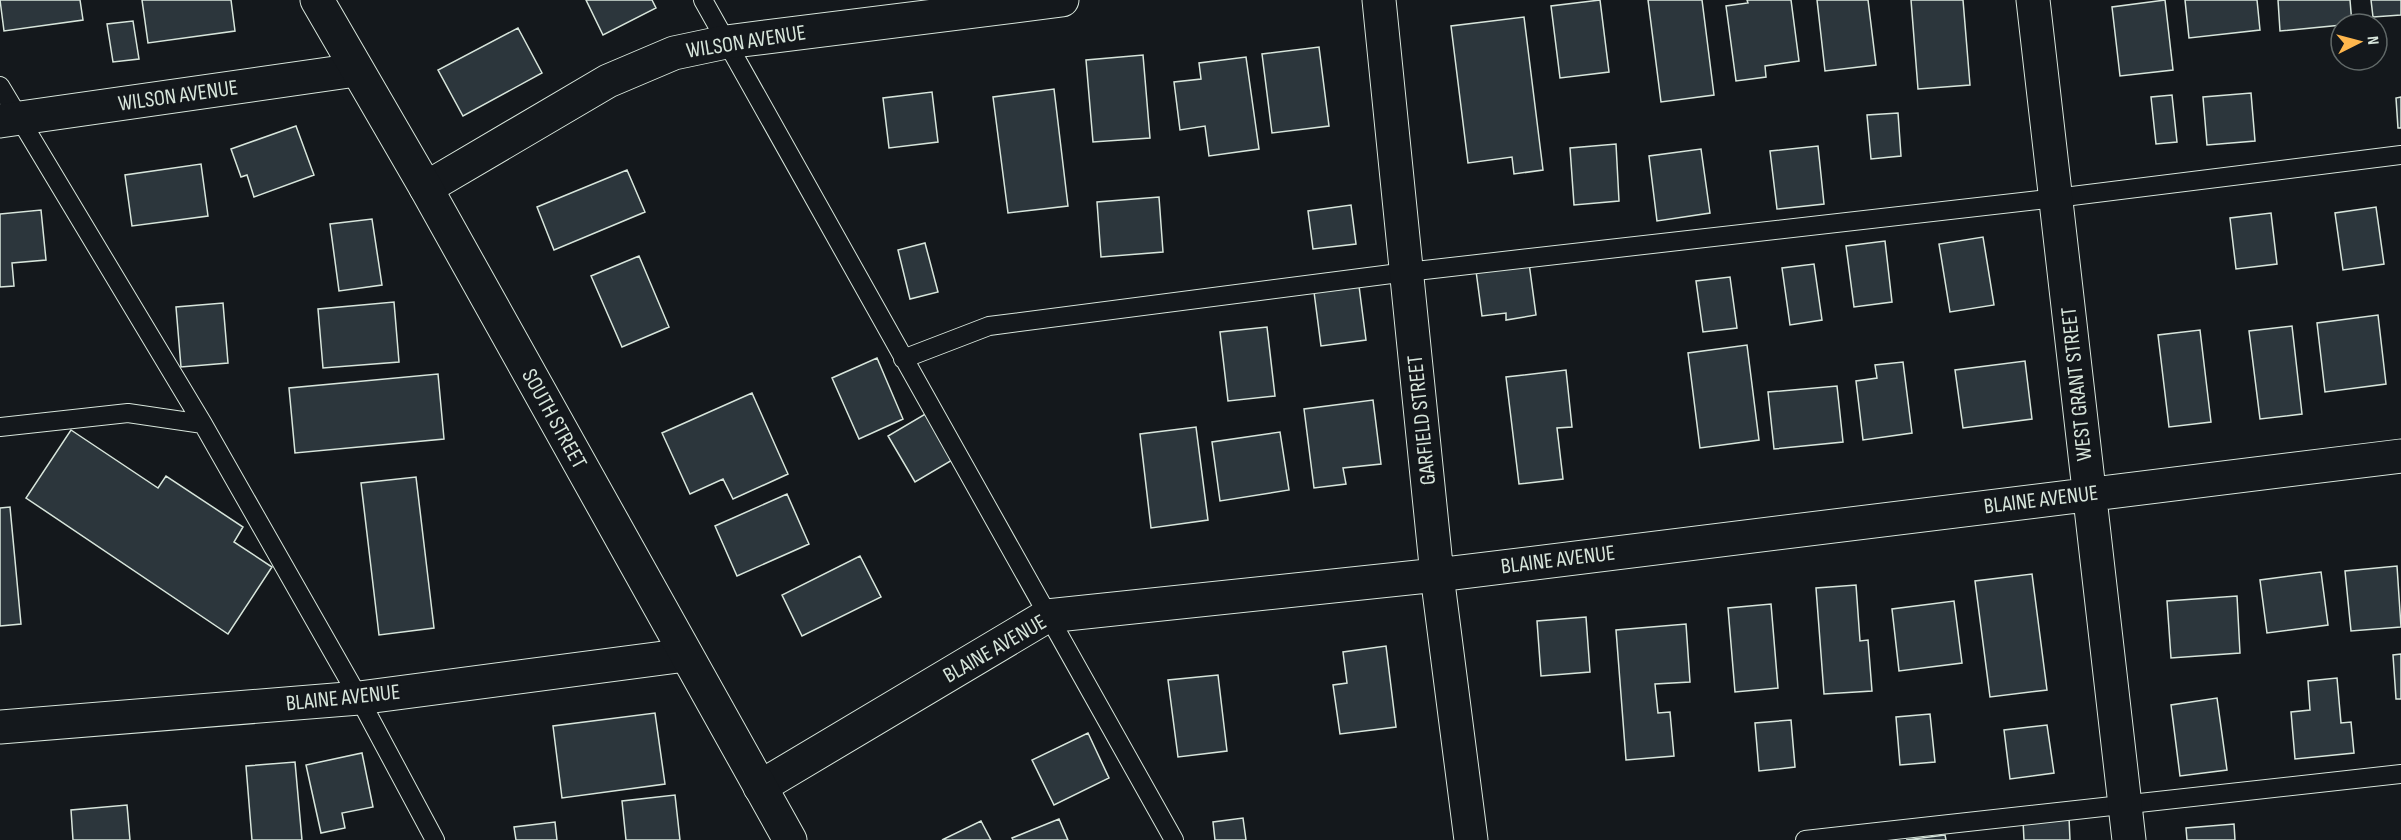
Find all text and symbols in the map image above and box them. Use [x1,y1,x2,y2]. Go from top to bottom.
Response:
north arrow [2329,12,2389,72]
street label: WILSON AVENUE [684,19,808,65]
text: N [2363,35,2382,46]
street label: WILSON AVENUE [116,74,240,118]
street label: WEST GRANT STREET [2055,306,2099,462]
street label: GARFIELD STREET [1402,354,1442,486]
street label: SOUTH STREET [515,364,593,474]
street label: BLAINE AVENUE [1982,480,2100,520]
street label: BLAINE AVENUE [1499,540,1617,580]
street label: BLAINE AVENUE [939,609,1051,689]
street label: BLAINE AVENUE [285,679,401,717]

